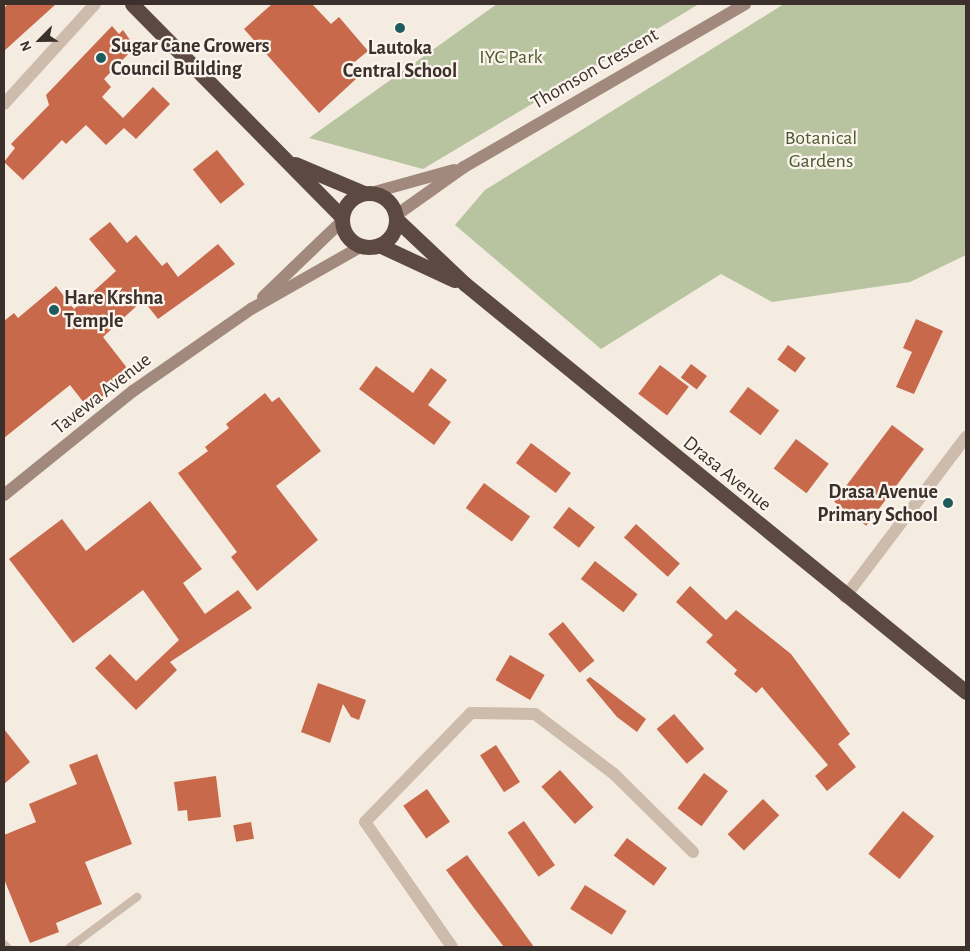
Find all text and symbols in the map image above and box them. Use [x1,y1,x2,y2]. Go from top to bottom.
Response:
north arrow [15,15,65,65]
marker: Lautoka Central School [394,22,406,34]
street label: Thomson Crescent [527,23,663,115]
place label: Sugar Cane Growers Council Building [111,34,269,81]
place label: Lautoka Central School [343,36,457,83]
text: N [18,39,35,53]
park label: IYC Park [479,45,543,69]
marker: Sugar Cane Growers Council Building [95,52,107,64]
park label: Botanical Gardens [785,126,857,173]
place label: Hare Krshna Temple [64,286,163,333]
marker: Hare Krshna Temple [48,304,60,316]
street label: Tavewa Avenue [48,348,156,440]
street label: Drasa Avenue [678,431,776,517]
place label: Drasa Avenue Primary School [817,480,938,527]
marker: Drasa Avenue Primary School [942,497,954,509]

